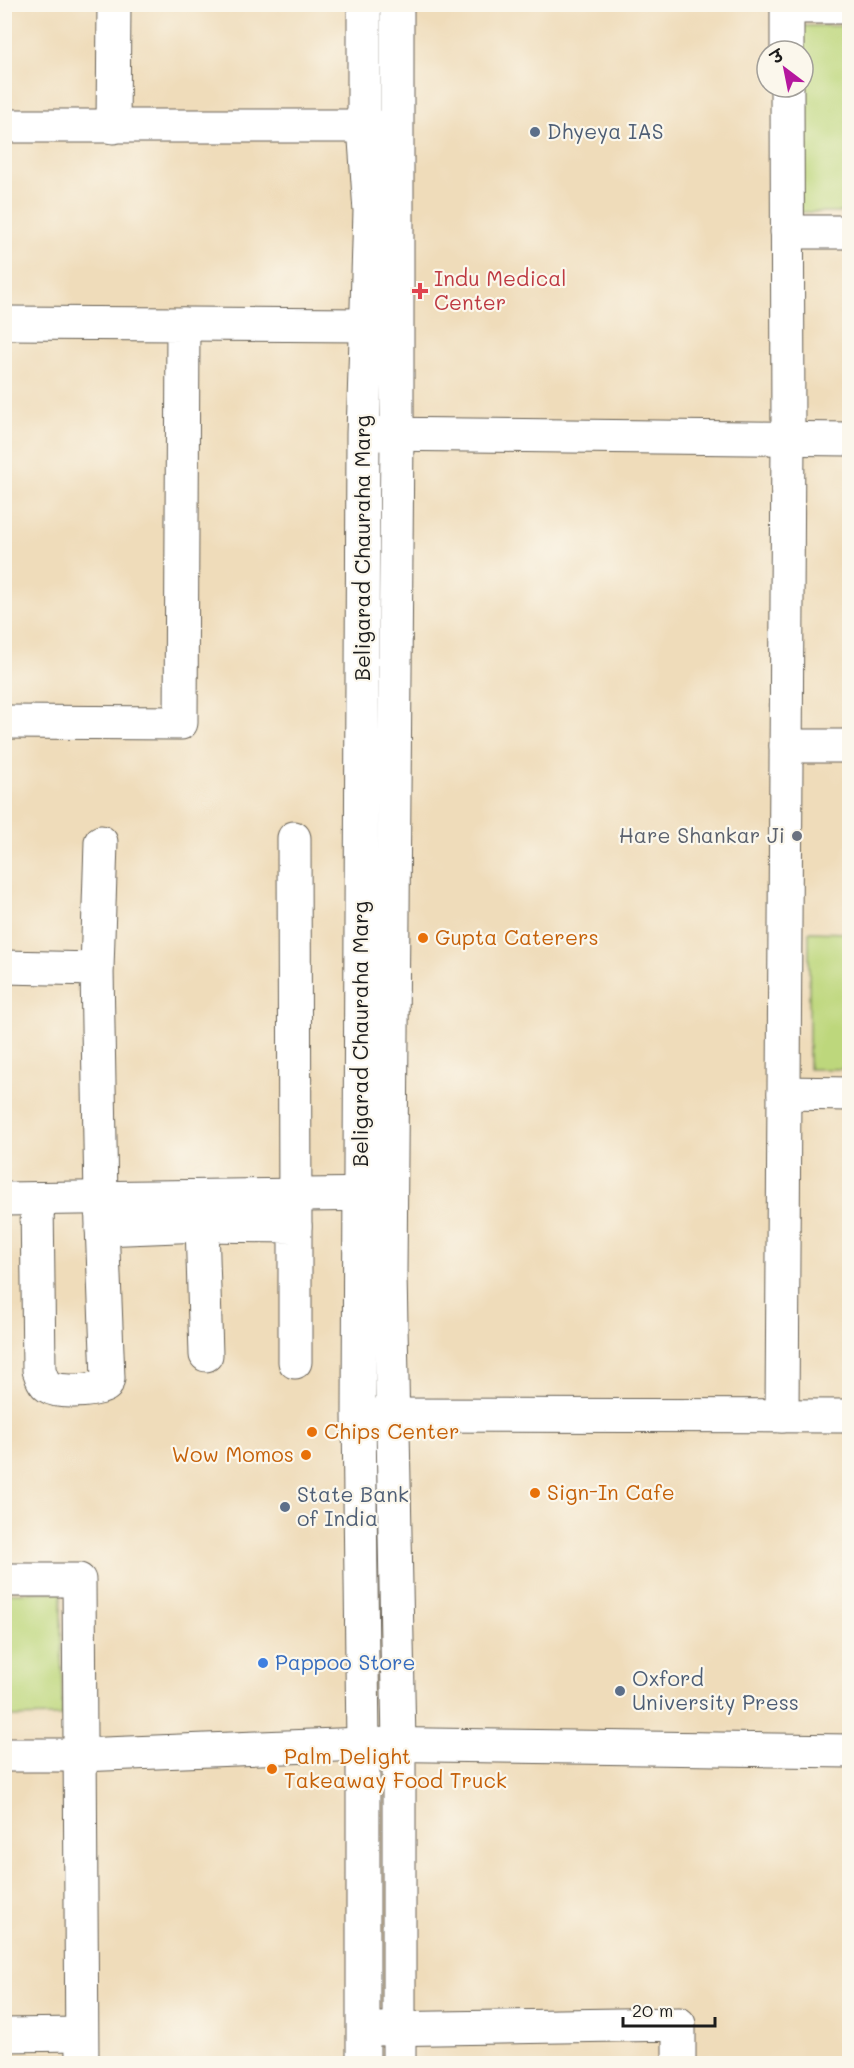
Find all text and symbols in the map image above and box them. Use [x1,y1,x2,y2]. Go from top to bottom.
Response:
north arrow [755,39,815,99]
text: उ [765,43,788,69]
place label: Dhyeya IAS [547,117,664,144]
marker: Dhyeya IAS [528,125,542,139]
place label: Indu Medical Center [434,264,567,315]
marker: Indu Medical Center [411,282,429,300]
street label: Beligarad Chauraha Marg [348,415,375,681]
place label: Hare Shankar Ji [619,821,785,848]
marker: Hare Shankar Ji [790,829,804,843]
street label: Beligarad Chauraha Marg [346,901,373,1167]
place label: Gupta Caterers [435,923,599,950]
marker: Gupta Caterers [416,931,430,945]
place label: Chips Center [324,1417,460,1444]
marker: Chips Center [305,1425,319,1439]
place label: Wow Momos [172,1440,294,1467]
marker: Wow Momos [299,1448,313,1462]
place label: Sign-In Cafe [547,1478,675,1505]
place label: State Bank of India [297,1480,409,1531]
marker: Sign-In Cafe [528,1486,542,1500]
marker: State Bank of India [278,1500,292,1514]
place label: Pappoo Store [275,1648,416,1675]
marker: Pappoo Store [256,1656,270,1670]
place label: Oxford University Press [632,1664,799,1715]
marker: Oxford University Press [613,1684,627,1698]
place label: Palm Delight Takeaway Food Truck [284,1742,507,1793]
marker: Palm Delight Takeaway Food Truck [265,1762,279,1776]
scale bar [623,1990,714,2028]
text: 20 m [632,1998,673,2022]

